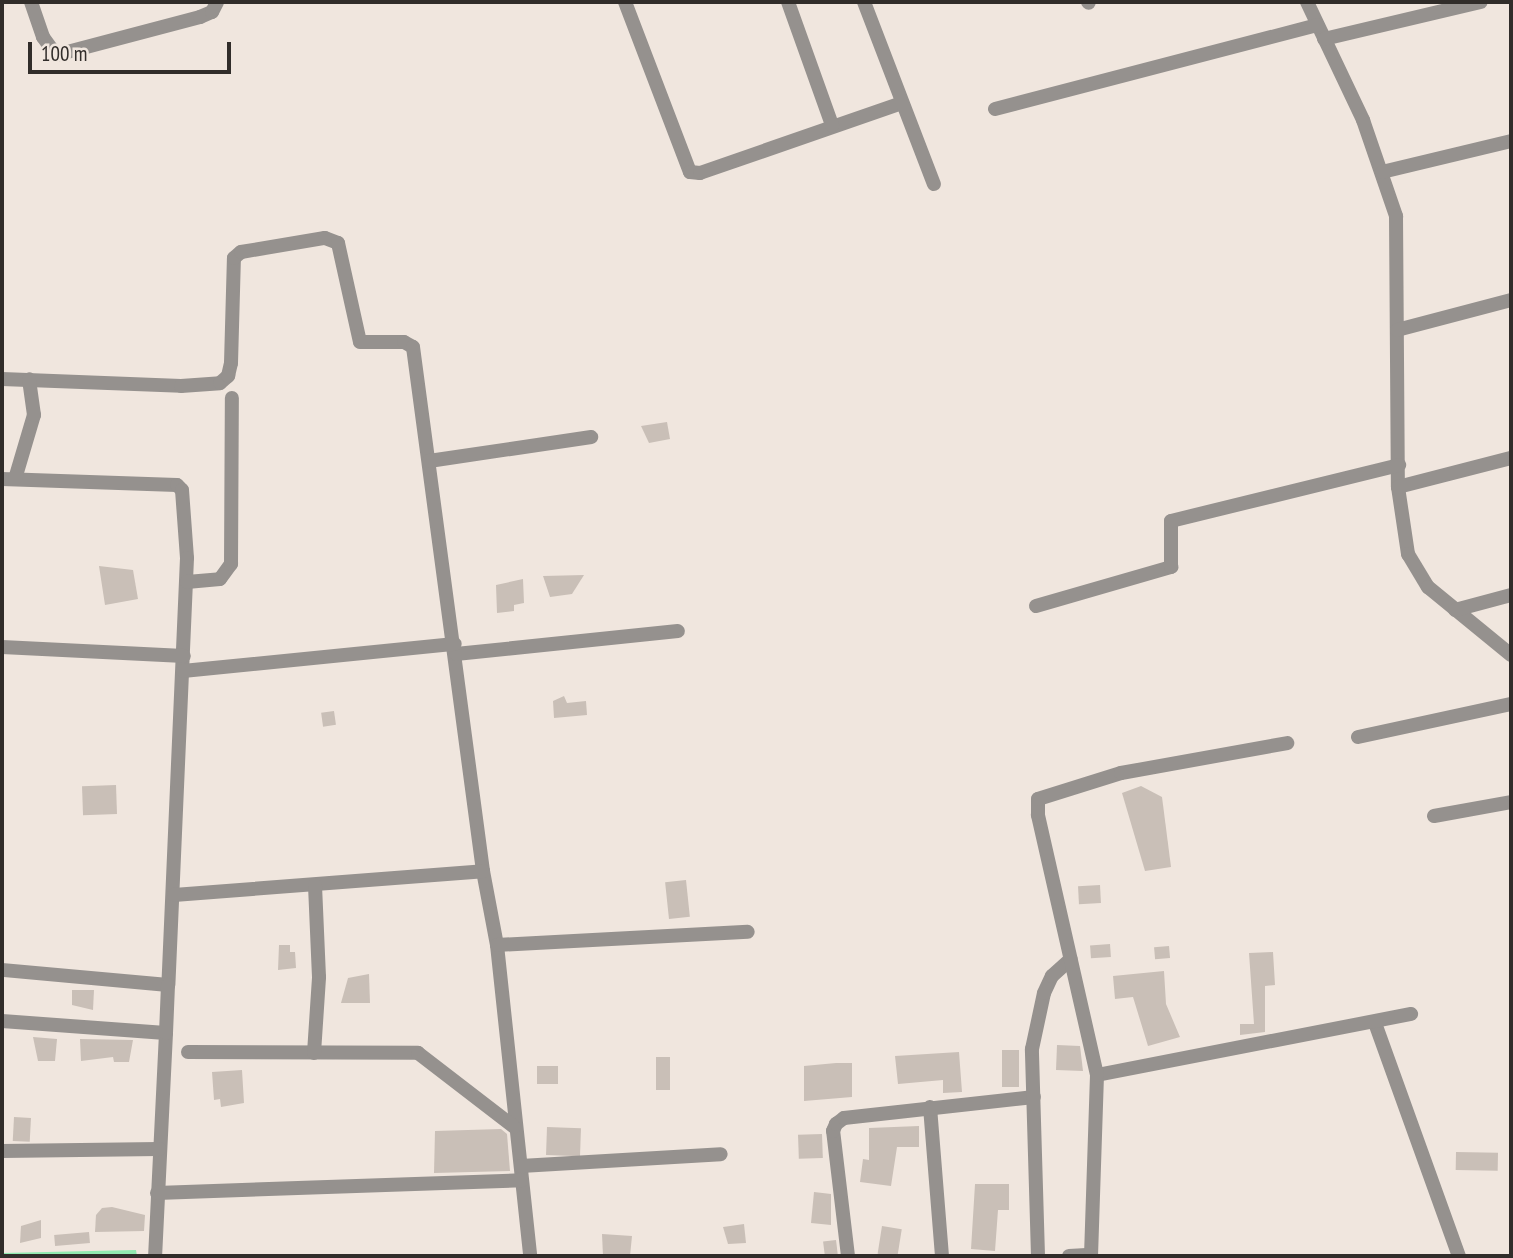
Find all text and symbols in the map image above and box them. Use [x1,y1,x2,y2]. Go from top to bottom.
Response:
scale bar [32,28,234,72]
text: 100 m [41,40,87,67]

